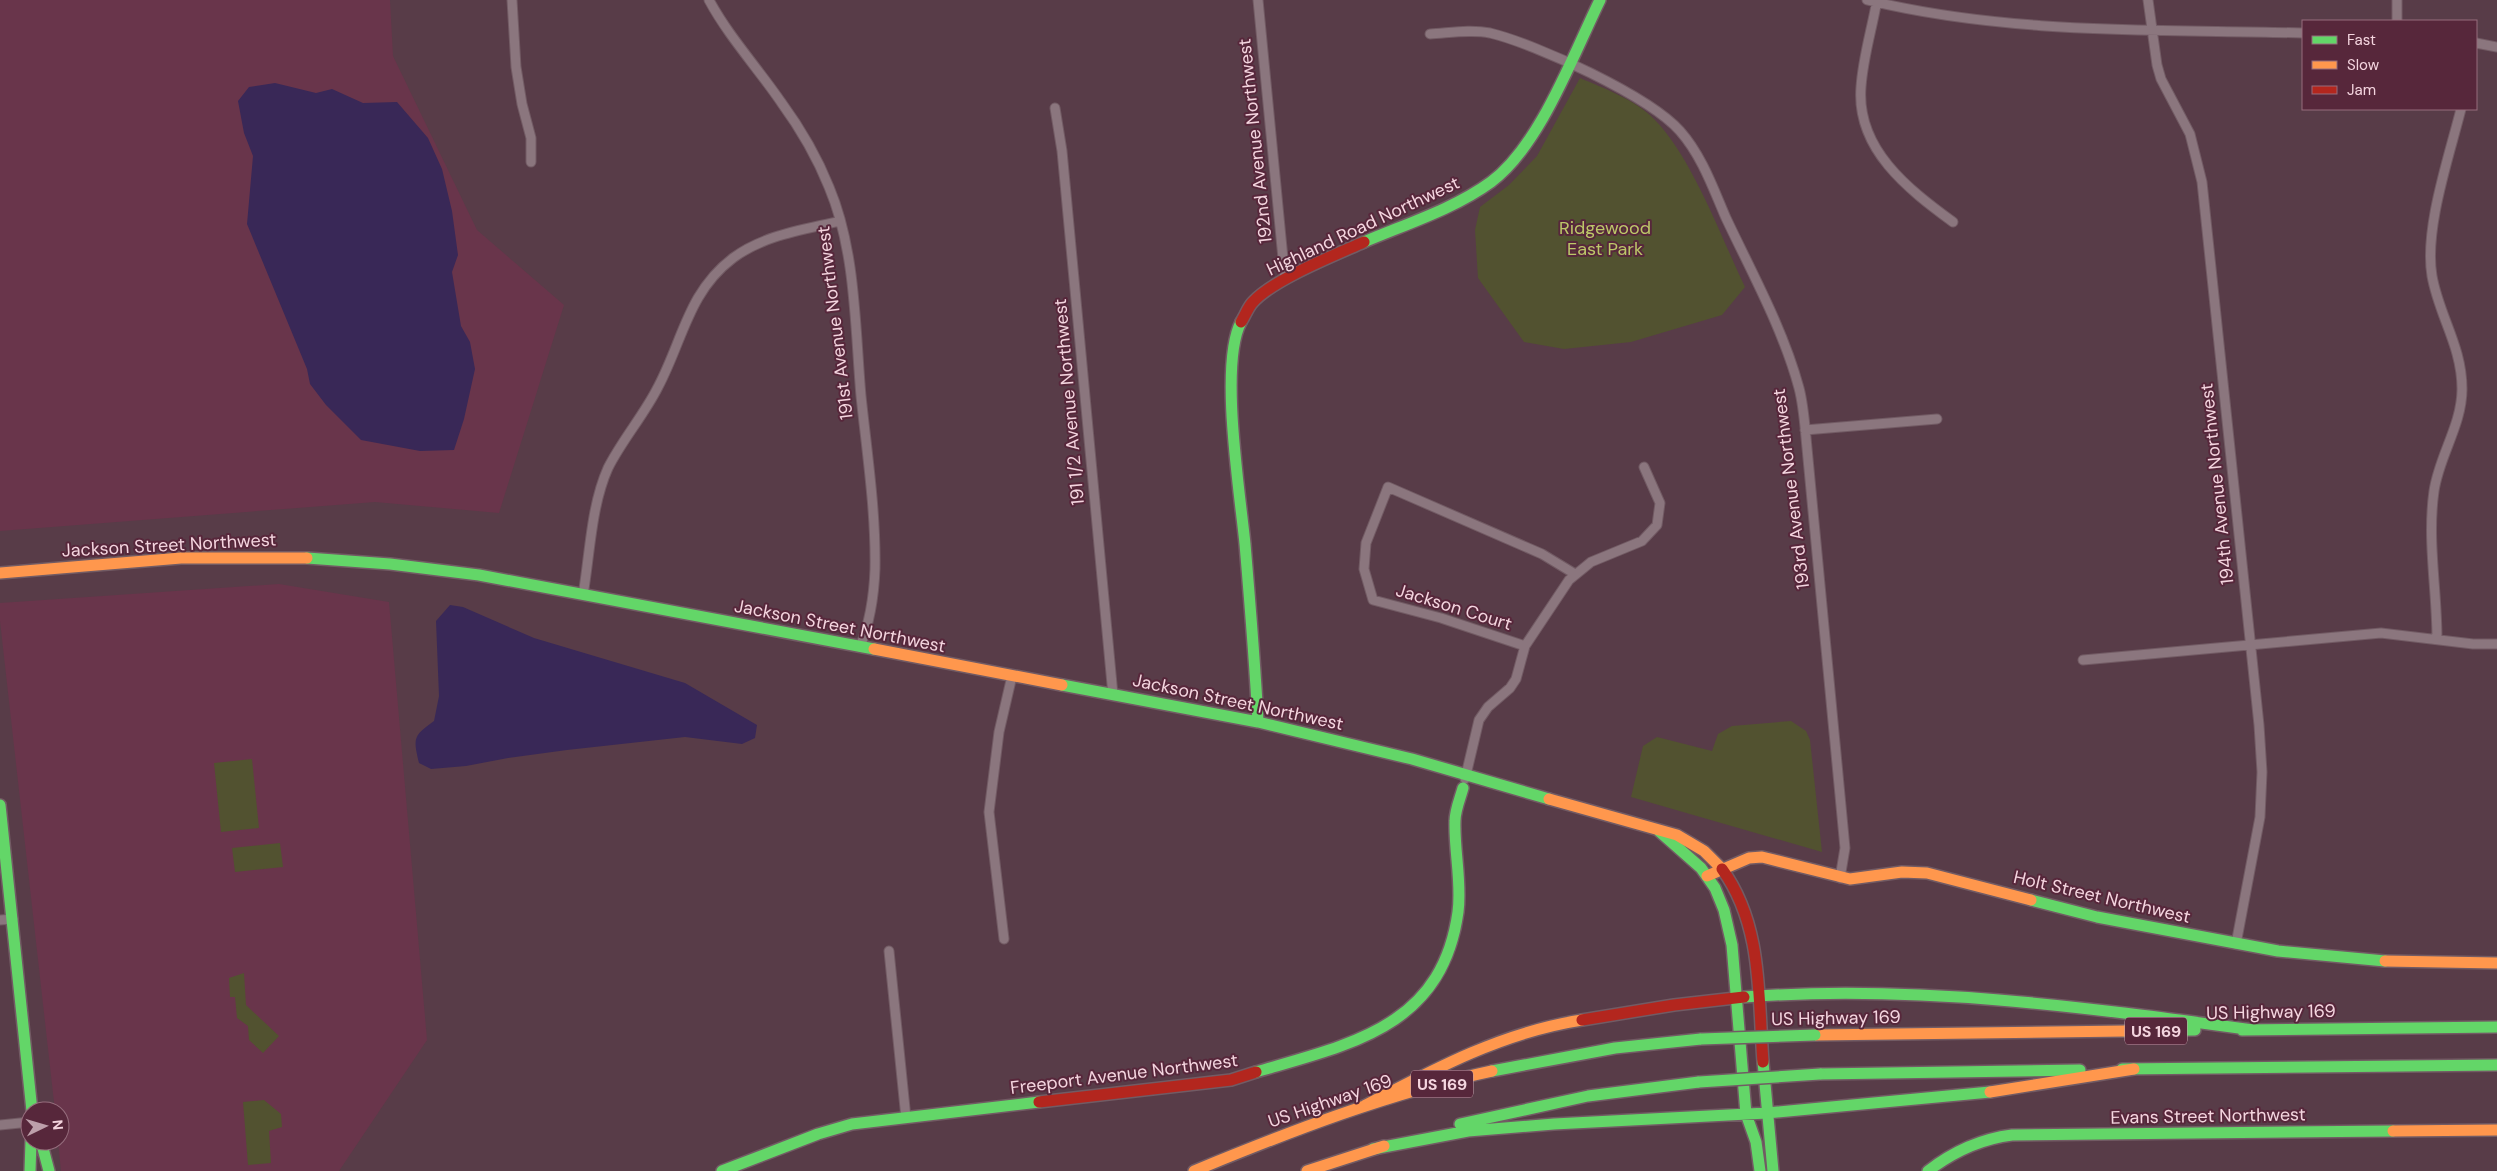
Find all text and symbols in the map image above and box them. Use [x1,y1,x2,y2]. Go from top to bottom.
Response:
legend [2302,20,2477,110]
text: Fast [2347,30,2376,50]
street label: 192nd Avenue Northwest [1232,37,1278,245]
text: Slow [2347,55,2380,75]
text: Jam [2347,80,2376,100]
street label: Highland Road Northwest [1263,171,1463,281]
park label: Ridgewood East Park [1559,216,1651,261]
street label: 191st Avenue Northwest [811,225,859,421]
street label: 191 1/2 Avenue Northwest [1048,298,1090,506]
street label: 194th Avenue Northwest [2194,382,2240,586]
street label: 193rd Avenue Northwest [1767,387,1815,591]
street label: Jackson Street Northwest [61,527,277,563]
street label: Jackson Court [1393,578,1515,636]
street label: Jackson Street Northwest [732,594,948,658]
street label: Jackson Street Northwest [1130,668,1346,736]
street label: Holt Street Northwest [2011,865,2193,929]
street label: US Highway 169 [2206,999,2336,1025]
street label: US Highway 169 [1771,1005,1901,1031]
road number: US 169 [2125,1018,2187,1044]
street label: Freeport Avenue Northwest [1009,1048,1239,1100]
street label: US Highway 169 [1265,1069,1395,1133]
road number: US 169 [1411,1070,1473,1098]
north arrow [20,1101,70,1151]
street label: Evans Street Northwest [2110,1102,2306,1130]
text: N [49,1119,67,1131]

